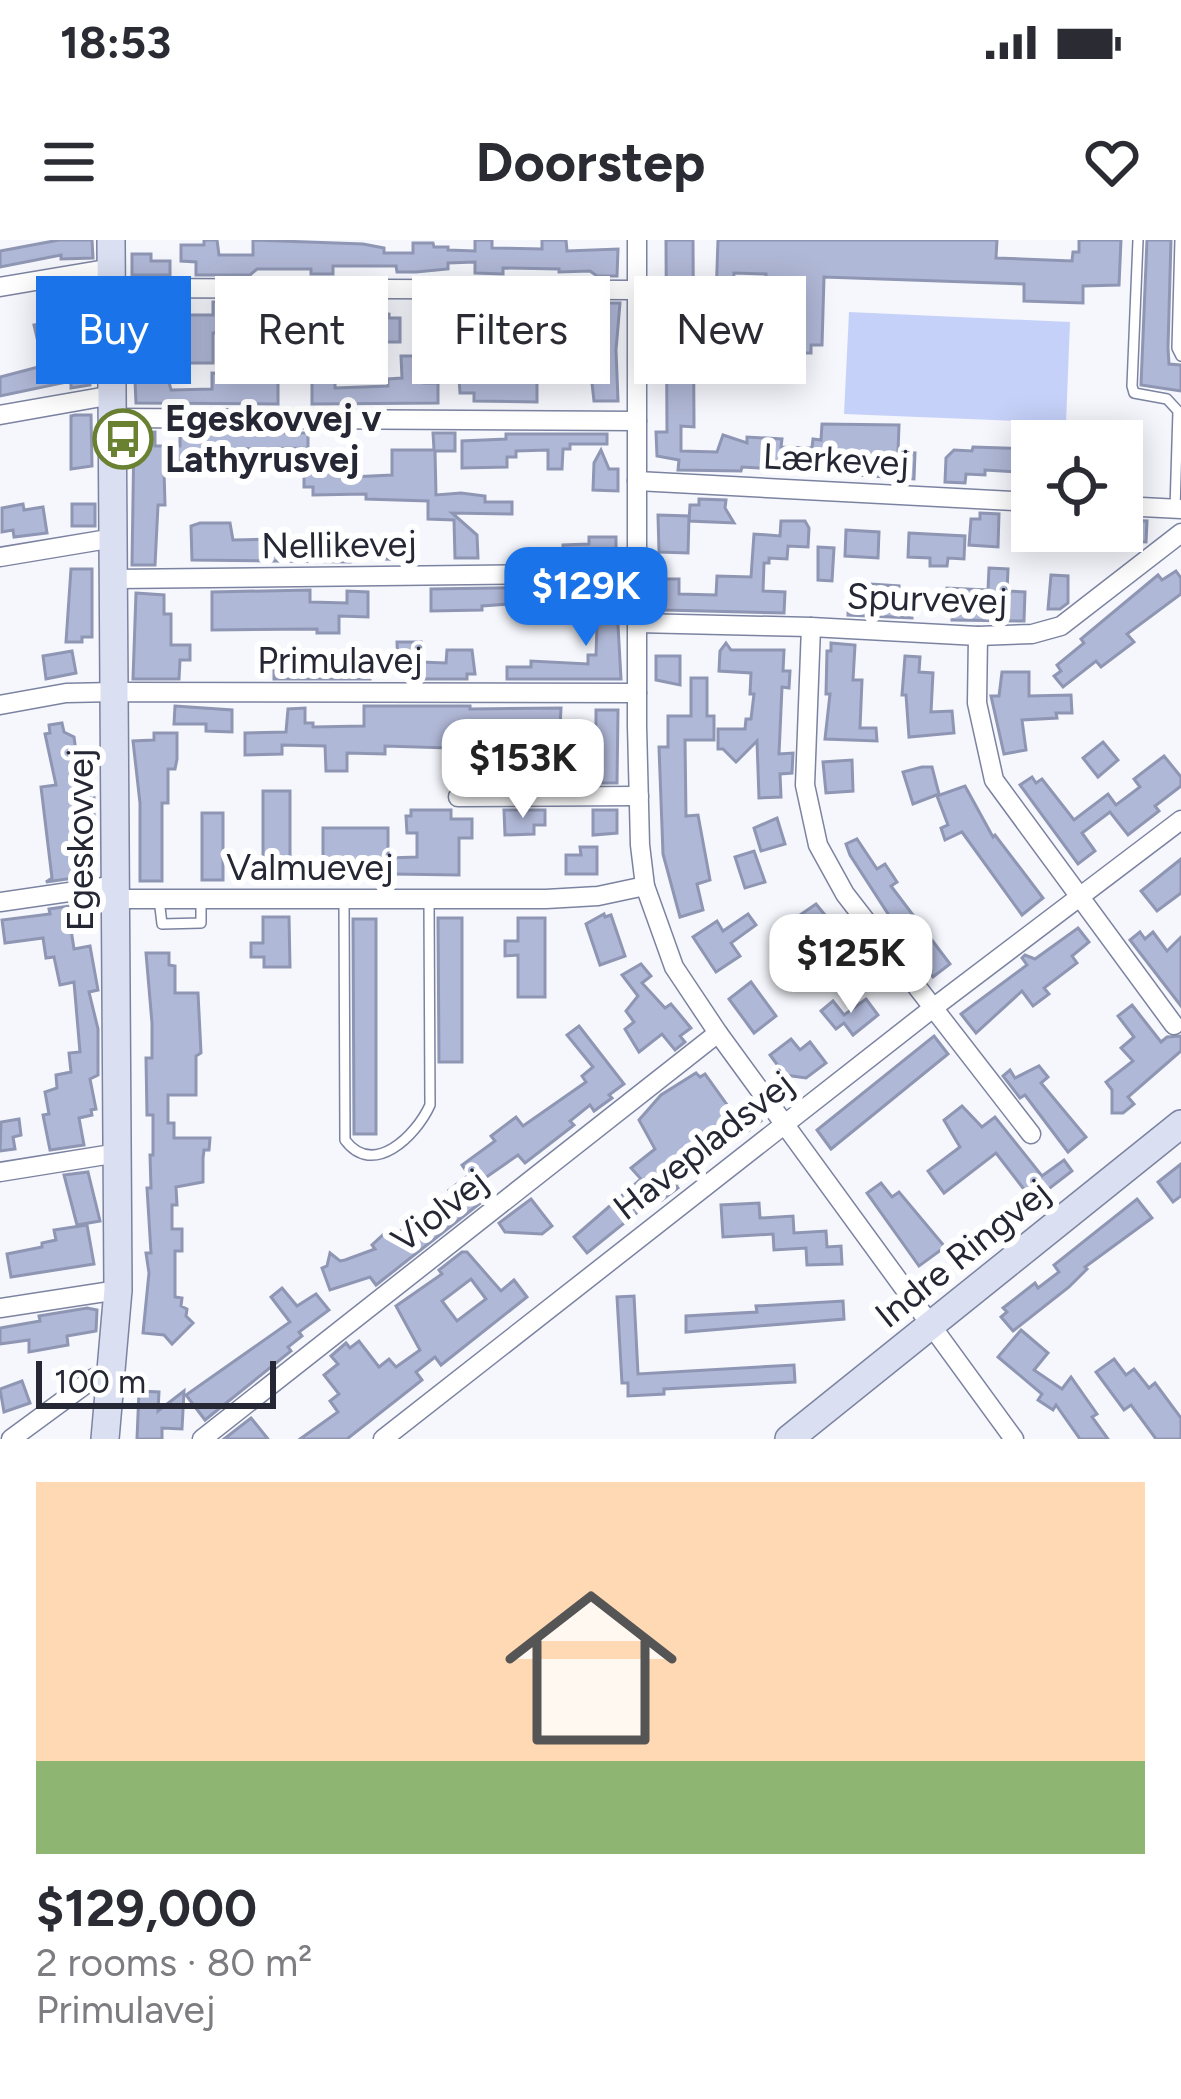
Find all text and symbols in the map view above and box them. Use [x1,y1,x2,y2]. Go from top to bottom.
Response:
text: 18:53 [60,15,171,69]
icon: menu [36,129,102,195]
icon: heart [1079,129,1145,195]
text: Doorstep [476,130,705,195]
chip: Buy [36,276,191,384]
chip: Rent [215,276,388,384]
chip: Filters [412,276,610,384]
chip: New [634,276,806,384]
place label: Egeskovvej v Lathyrusvej [165,397,382,481]
bus stop icon: Egeskovvej v Lathyrusvej [92,408,154,470]
map controls [1011,420,1143,552]
button: locate [1011,420,1143,552]
street label: Lærkevej [762,434,910,485]
street label: Nellikevej [261,522,417,567]
pin: $129K [502,547,670,649]
text: $129K [531,562,641,609]
street label: Spurvevej [846,574,1008,623]
street label: Primulavej [257,639,423,682]
pin: $153K [439,719,607,821]
text: $153K [469,734,577,781]
street label: Egeskovvej [59,749,102,931]
street label: Valmuevej [226,846,394,889]
pin: $125K [767,914,935,1016]
text: $125K [796,929,906,976]
street label: Havepladsvej [605,1062,802,1229]
street label: Violvej [383,1160,496,1261]
street label: Indre Ringvej [867,1170,1058,1337]
scale bar [36,1355,276,1408]
text: 100 m [54,1362,146,1401]
icon: home [483,1560,699,1776]
text: $129,000 [36,1878,257,1939]
text: 2 rooms · 80 m² [36,1939,312,1986]
text: Primulavej [36,1986,215,2033]

